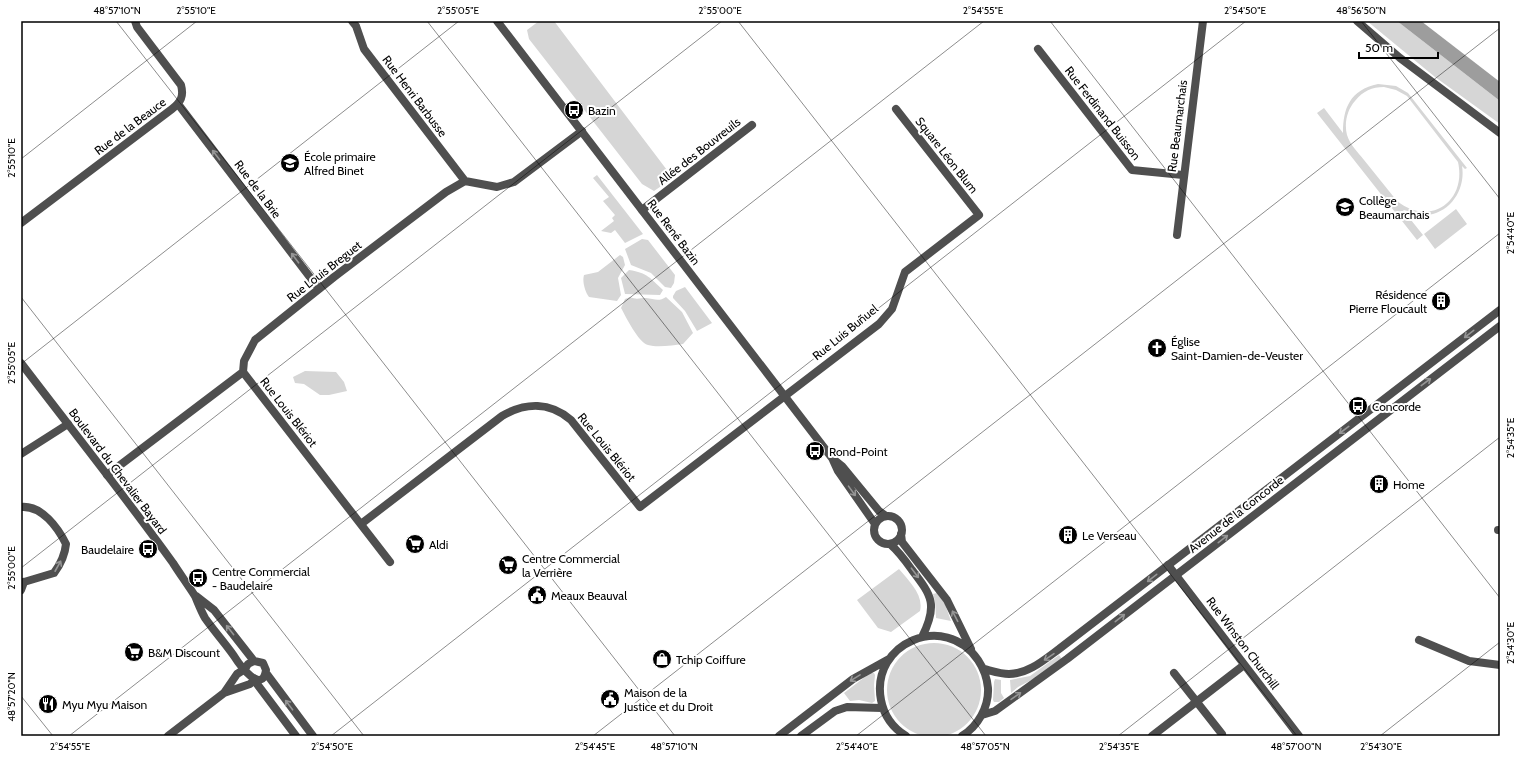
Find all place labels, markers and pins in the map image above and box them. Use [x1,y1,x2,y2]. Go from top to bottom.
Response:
bus stop icon: Bazin [563,99,585,121]
place label: Bazin [588,103,616,118]
place label: École primaire Alfred Binet [304,149,376,178]
school or university icon: École primaire Alfred Binet [279,152,301,174]
place label: Collège Beaumarchais [1359,193,1430,222]
school or university icon: Collège Beaumarchais [1334,196,1356,218]
place label: Résidence Pierre Floucault [1349,287,1427,316]
building icon: Résidence Pierre Floucault [1430,290,1452,312]
place label: Église Saint-Damien-de-Veuster [1171,334,1303,363]
church icon: Église Saint-Damien-de-Veuster [1146,337,1168,359]
bus stop icon: Concorde [1347,395,1369,417]
place label: Concorde [1372,399,1421,414]
bus stop icon: Rond-Point [804,440,826,462]
place label: Rond-Point [829,444,888,459]
building icon: Home [1368,473,1390,495]
place label: Home [1393,477,1425,492]
building icon: Le Verseau [1057,524,1079,546]
place label: Le Verseau [1082,528,1136,543]
supermarket icon: Aldi [404,533,426,555]
place label: Aldi [429,537,448,552]
bus stop icon: Baudelaire [137,538,159,560]
place label: Baudelaire [81,542,134,557]
place label: Centre Commercial la Verrière [522,551,620,580]
supermarket icon: Centre Commercial la Verrière [497,554,519,576]
place label: Centre Commercial - Baudelaire [212,564,310,593]
bus stop icon: Centre Commercial - Baudelaire [187,567,209,589]
public building icon: Meaux Beauval [526,584,548,606]
place label: Meaux Beauval [551,588,627,603]
supermarket icon: B&M Discount [123,641,145,663]
place label: B&M Discount [148,645,220,660]
shop icon: Tchip Coiffure [651,648,673,670]
place label: Tchip Coiffure [676,652,746,667]
place label: Maison de la Justice et du Droit [623,685,713,714]
public building icon: Maison de la Justice et du Droit [599,688,621,710]
restaurant icon: Myu Myu Maison [37,693,59,715]
place label: Myu Myu Maison [62,697,148,712]

